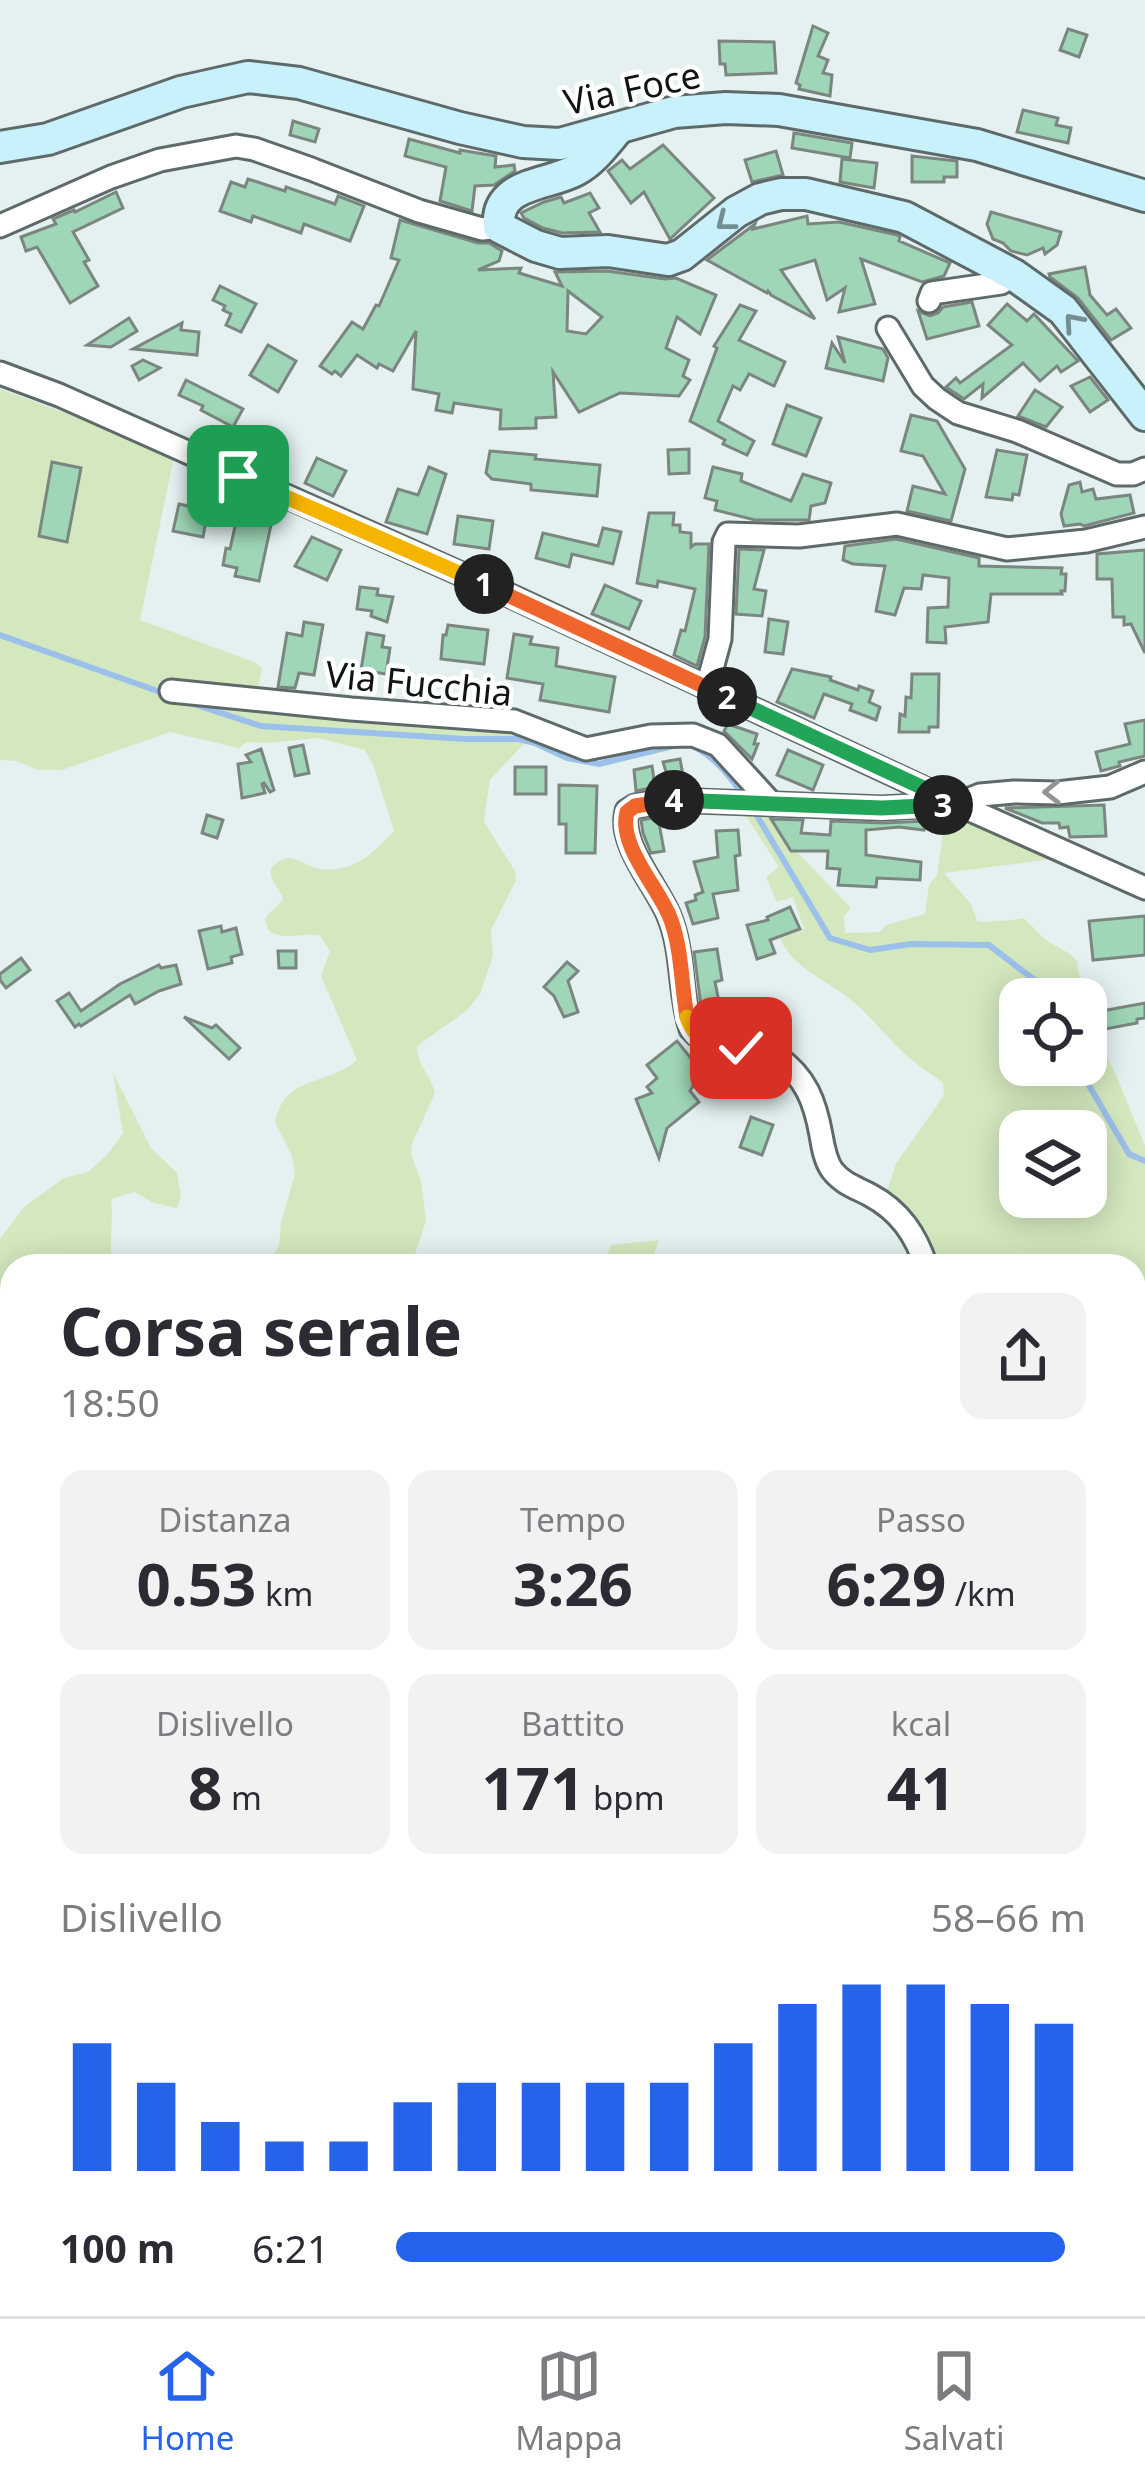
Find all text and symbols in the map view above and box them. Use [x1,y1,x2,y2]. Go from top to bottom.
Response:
street label: Via Foce [559,50,705,126]
one-way arrow [716,208,738,229]
one-way arrow [1066,315,1087,336]
pin [187,425,289,527]
icon: arrive [205,443,271,509]
pin: 1 [454,554,514,614]
text: 1 [475,561,493,606]
street label: Via Fucchia [323,649,515,717]
pin: 2 [697,667,757,727]
text: 2 [718,674,736,719]
pin: 4 [644,770,704,830]
pin: 3 [913,775,973,835]
text: 4 [665,777,683,822]
one-way arrow [1042,779,1060,805]
text: 3 [934,782,952,827]
map controls [999,978,1107,1218]
button: locate [999,978,1107,1086]
pin [690,997,792,1099]
icon: check [708,1015,774,1081]
button: layers [999,1110,1107,1218]
text: Corsa serale [60,1285,462,1375]
button: share [960,1293,1086,1419]
text: 18:50 [60,1375,160,1428]
text: Distanza [158,1497,292,1542]
text: Tempo [520,1497,626,1542]
text: Passo [876,1497,966,1542]
text: 0.53 [137,1542,256,1624]
text: 3:26 [513,1542,633,1624]
text: 6:29 [826,1542,946,1624]
text: km [256,1571,313,1616]
text: /km [946,1571,1016,1616]
text: Dislivello [156,1701,294,1746]
text: Battito [521,1701,625,1746]
text: kcal [891,1701,951,1746]
text: 8 [188,1746,222,1828]
text: 171 [482,1746,584,1828]
text: 41 [887,1746,955,1828]
text: m [222,1775,262,1820]
text: bpm [584,1775,665,1820]
text: Dislivello [60,1890,223,1943]
text: 58–66 m [931,1890,1086,1943]
text: 100 m [60,2221,175,2274]
text: 6:21 [252,2221,329,2274]
tab: Home [140,2343,234,2460]
tab: Mappa [515,2343,623,2460]
tab: Salvati [904,2343,1005,2460]

